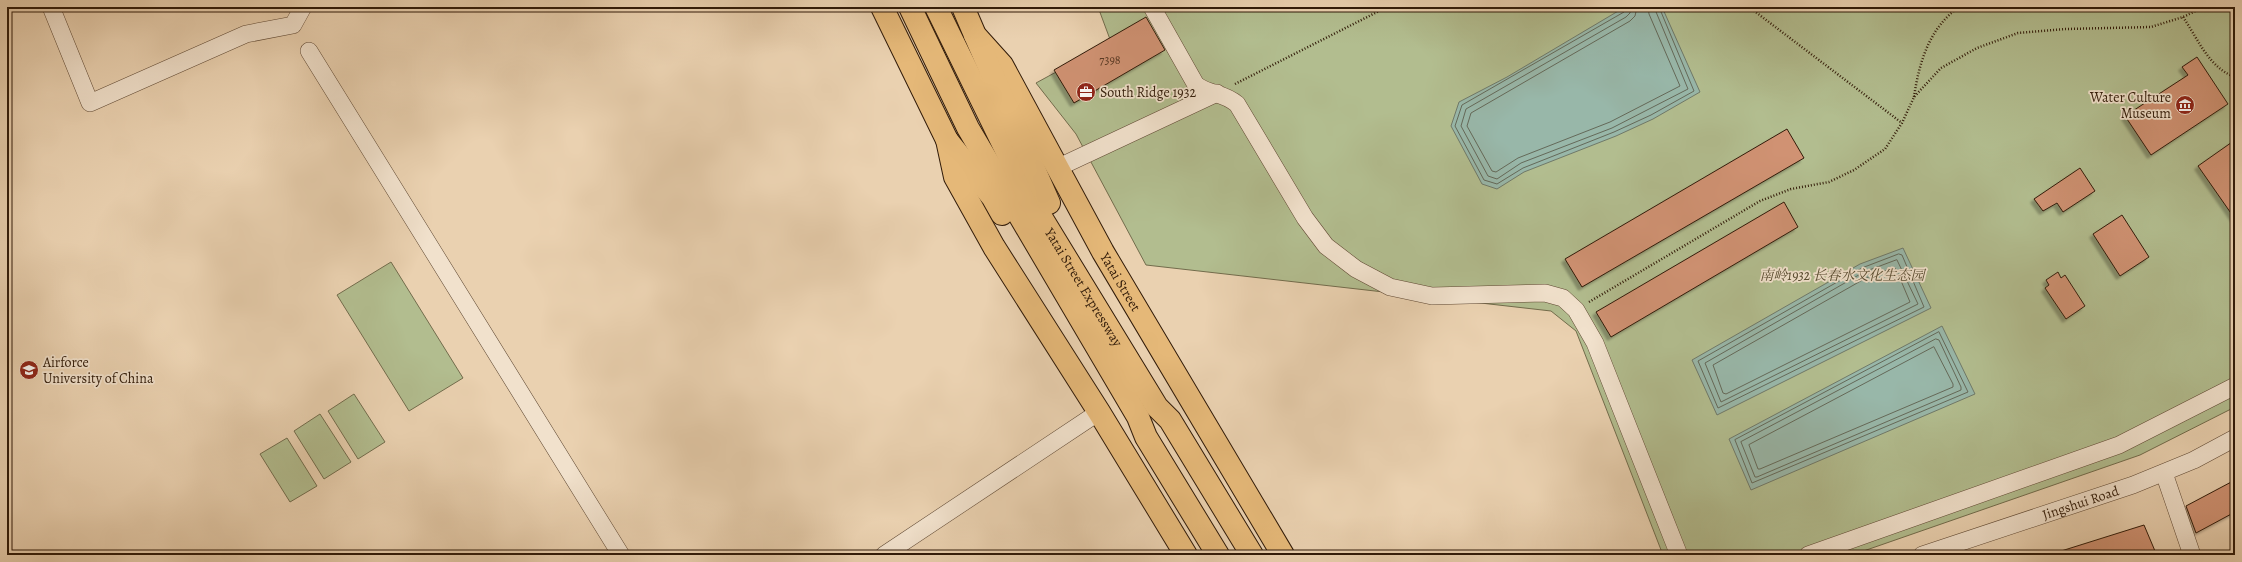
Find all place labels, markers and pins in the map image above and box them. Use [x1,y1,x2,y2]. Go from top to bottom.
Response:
office icon: South Ridge 1932 [1075,81,1097,103]
place label: South Ridge 1932 [1100,83,1196,102]
place label: Water Culture Museum [2089,88,2171,123]
museum icon: Water Culture Museum [2174,94,2196,116]
place label: Airforce University of China [42,353,154,388]
school or university icon: Airforce University of China [18,359,40,381]

